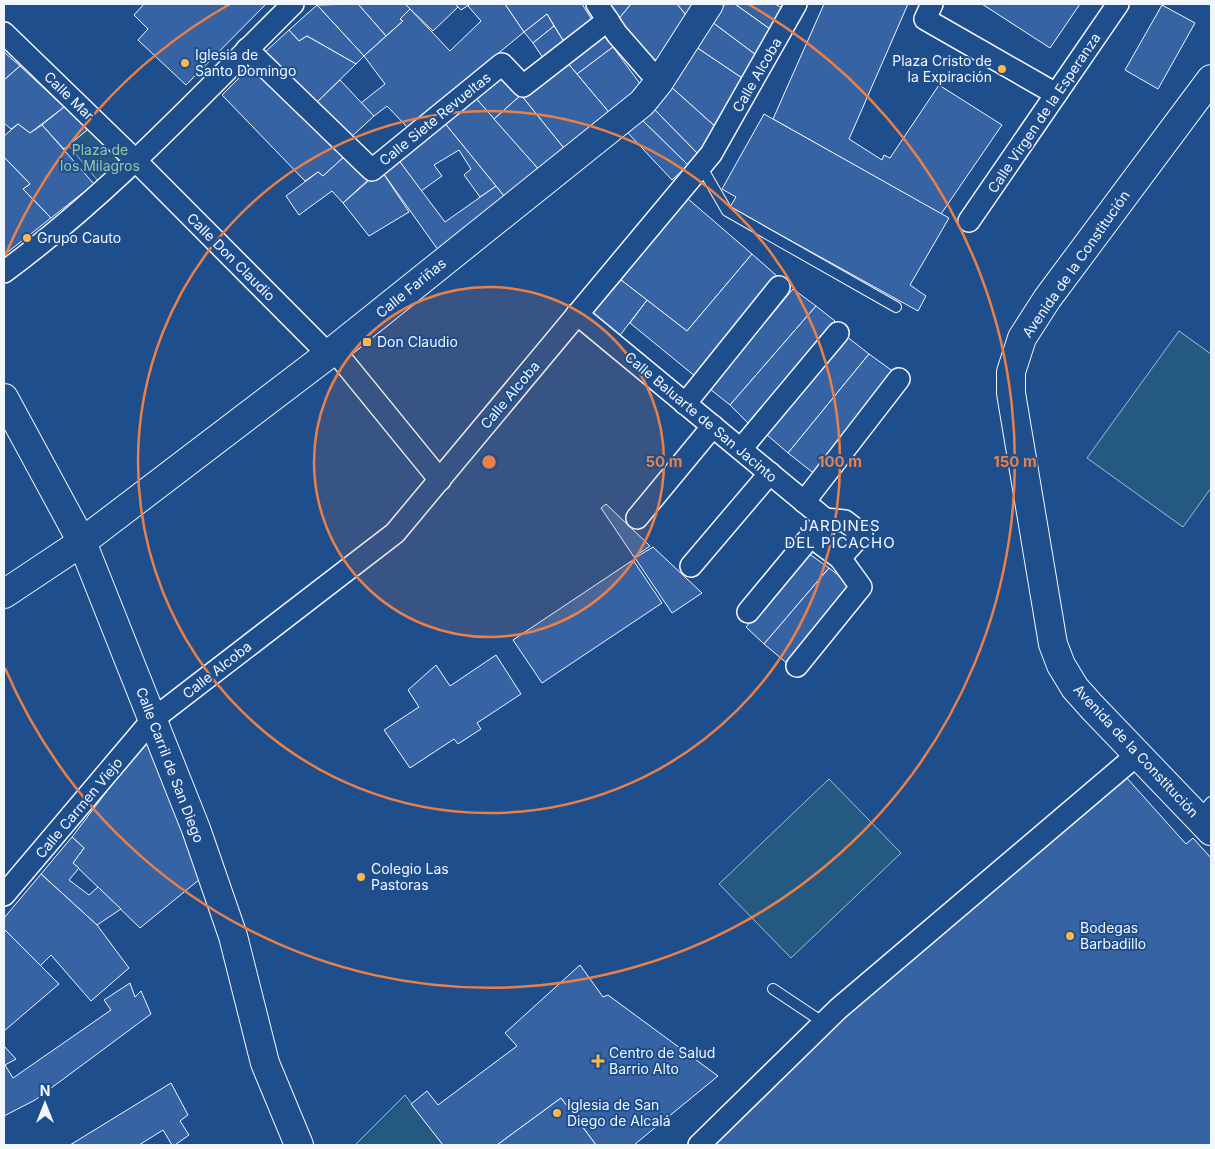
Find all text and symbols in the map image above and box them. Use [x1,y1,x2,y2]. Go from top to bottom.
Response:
street label: Calle Virgen de la Esperanza [984,29,1104,196]
street label: Calle Alcoba [728,35,785,115]
place label: Iglesia de Santo Domingo [195,46,296,79]
place label: Plaza Cristo de la Expiración [892,52,992,85]
marker: Iglesia de Santo Domingo [179,57,191,69]
marker: Plaza Cristo de la Expiración [996,63,1008,75]
street label: Calle Mar [41,68,98,124]
street label: Calle Siete Revueltas [376,68,494,169]
park label: Plaza de los Milagros [60,141,140,174]
street label: Avenida de la Constitución [1018,187,1133,340]
street label: Calle Don Claudio [184,209,279,304]
place label: Grupo Cauto [37,229,121,246]
marker: Grupo Cauto [21,232,33,244]
street label: Calle Fariñas [372,254,449,321]
place label: Don Claudio [377,333,458,350]
marker: Don Claudio [361,336,373,348]
street label: Calle Baluarte de San Jacinto [622,348,781,485]
street label: Calle Alcoba [476,357,543,432]
text: 50 m [646,452,682,471]
text: 100 m [818,452,862,471]
text: 150 m [993,452,1037,471]
centre of rings [480,453,498,471]
district label: JARDINES DEL PICACHO [784,516,896,552]
street label: Calle Alcoba [179,637,255,702]
street label: Avenida de la Constitución [1070,681,1202,821]
street label: Calle Carril de San Diego [133,685,208,845]
street label: Calle Carmen Viejo [32,754,126,861]
place label: Colegio Las Pastoras [371,860,449,893]
marker: Colegio Las Pastoras [355,871,367,883]
place label: Bodegas Barbadillo [1080,919,1146,952]
marker: Bodegas Barbadillo [1064,930,1076,942]
place label: Centro de Salud Barrio Alto [609,1044,715,1077]
marker: Centro de Salud Barrio Alto [591,1054,605,1068]
north arrow [20,1079,70,1129]
text: N [40,1082,50,1099]
place label: Iglesia de San Diego de Alcalá [567,1096,671,1129]
marker: Iglesia de San Diego de Alcalá [551,1107,563,1119]

